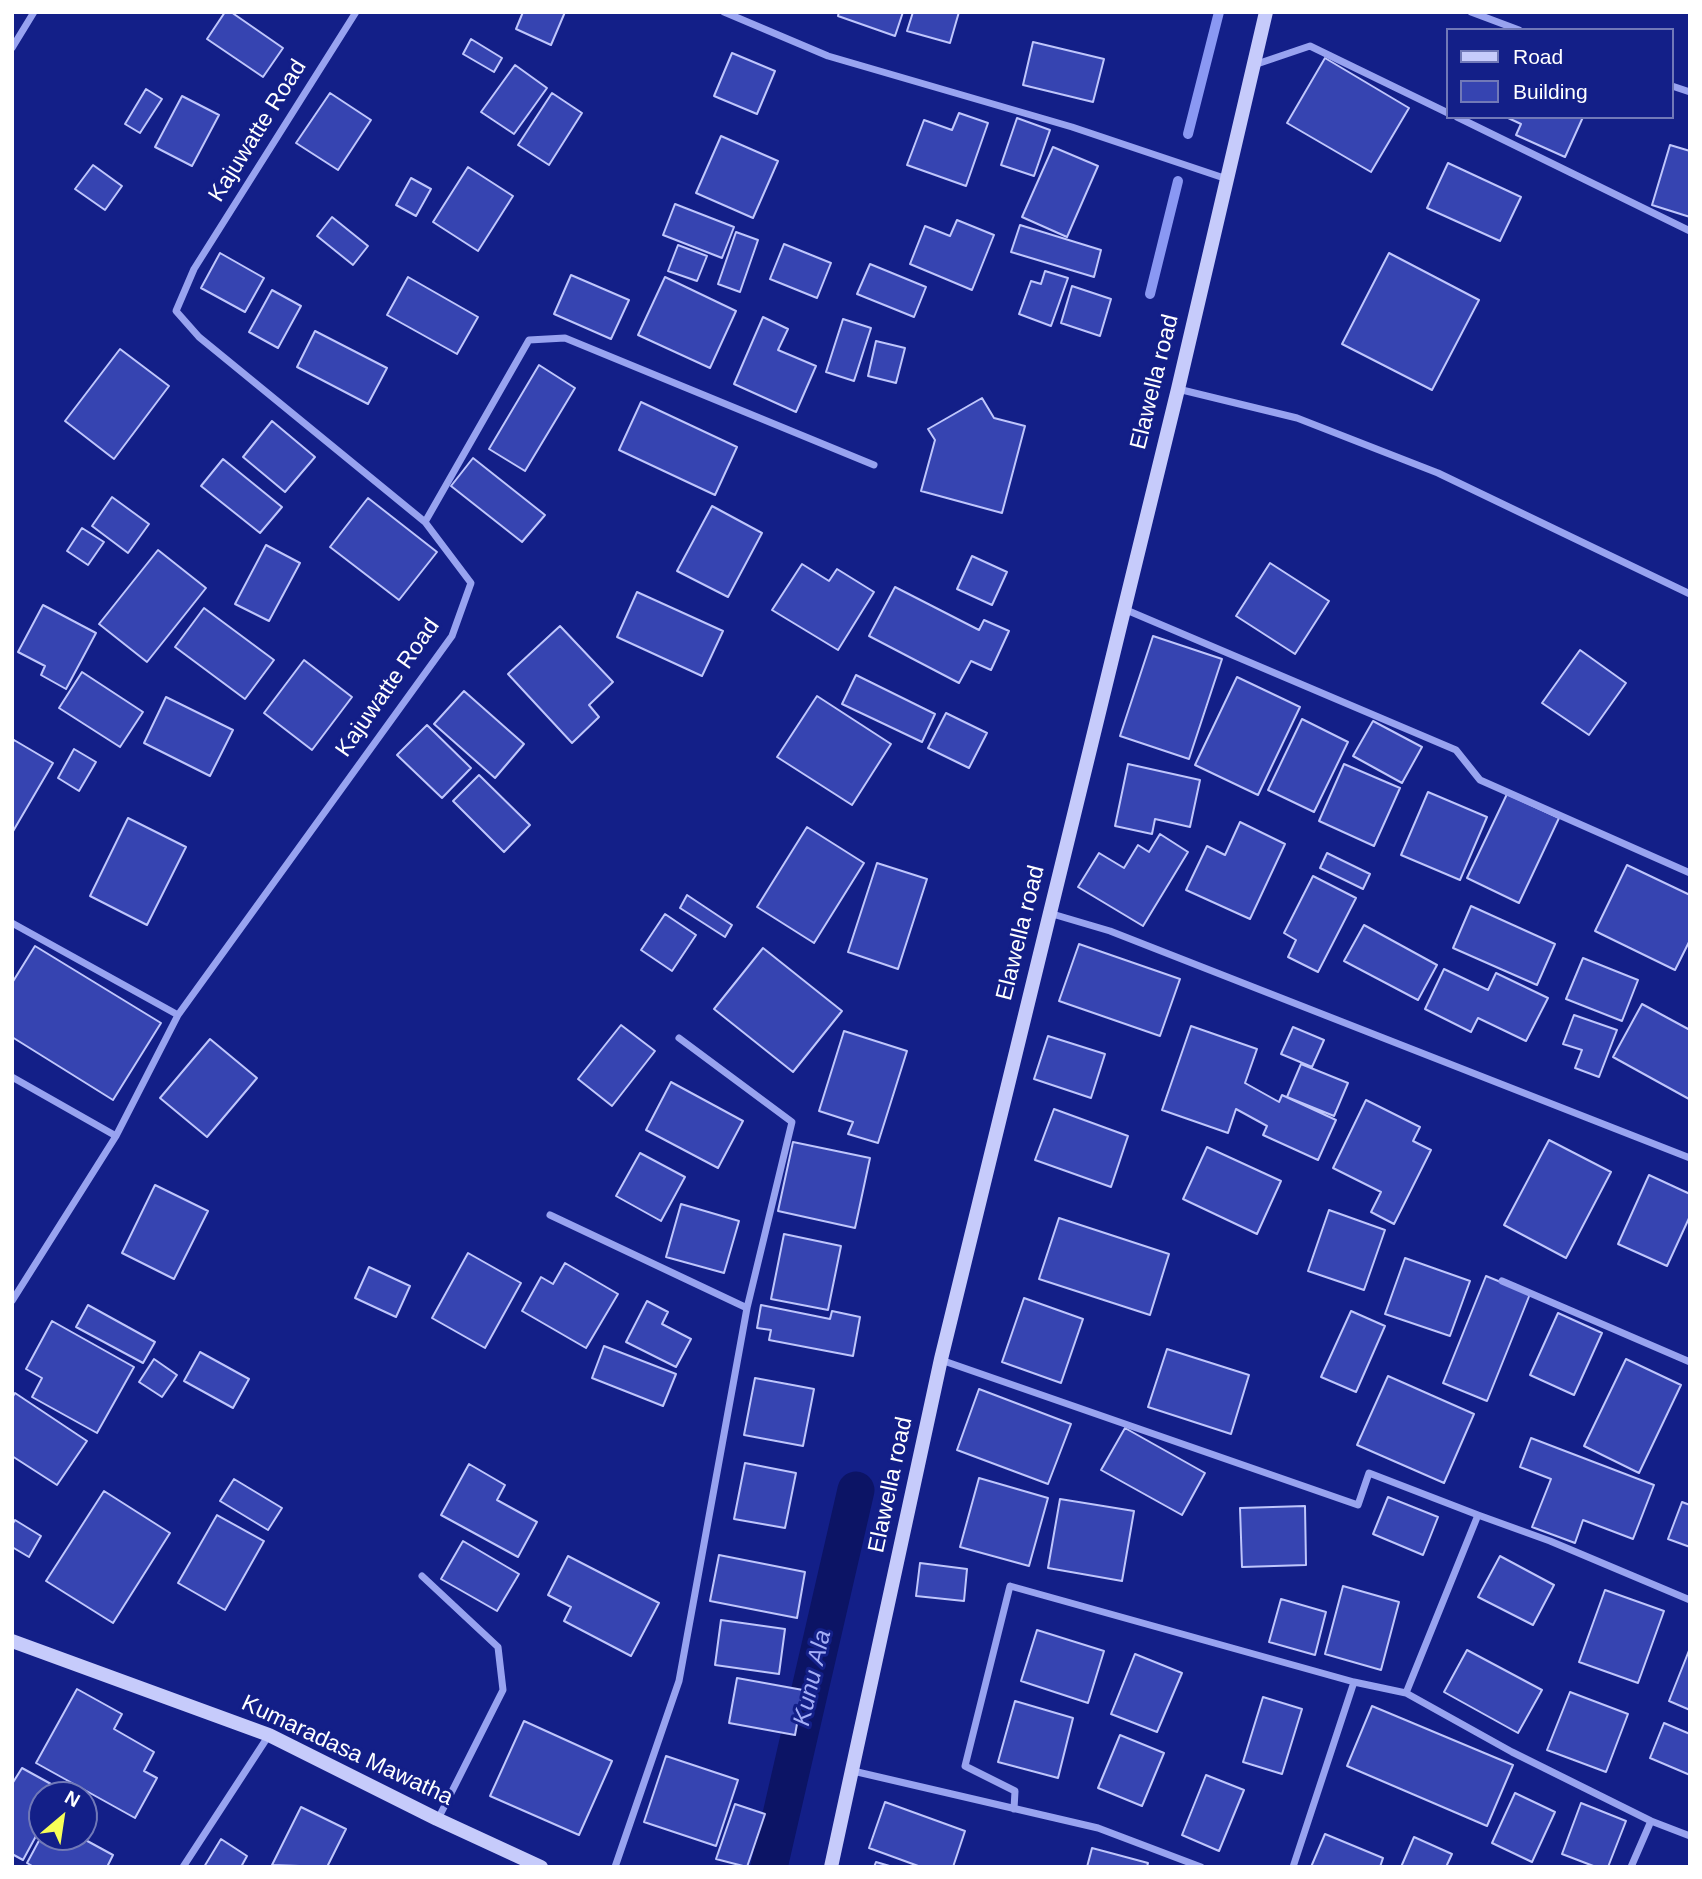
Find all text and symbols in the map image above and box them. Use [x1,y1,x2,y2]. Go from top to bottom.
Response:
legend [1446,28,1674,119]
text: Road [1513,45,1563,68]
street label: Kajuwatte Road [203,55,313,207]
text: Building [1513,80,1588,103]
street label: Elawella road [1125,312,1185,452]
street label: Kajuwatte Road [330,614,446,762]
street label: Elawella road [991,863,1051,1003]
street label: Elawella road [863,1415,919,1555]
water label: Kunu Ala [788,1627,838,1729]
street label: Kumaradasa Mawatha [237,1690,457,1812]
north arrow [28,1781,98,1851]
text: N [61,1786,84,1811]

